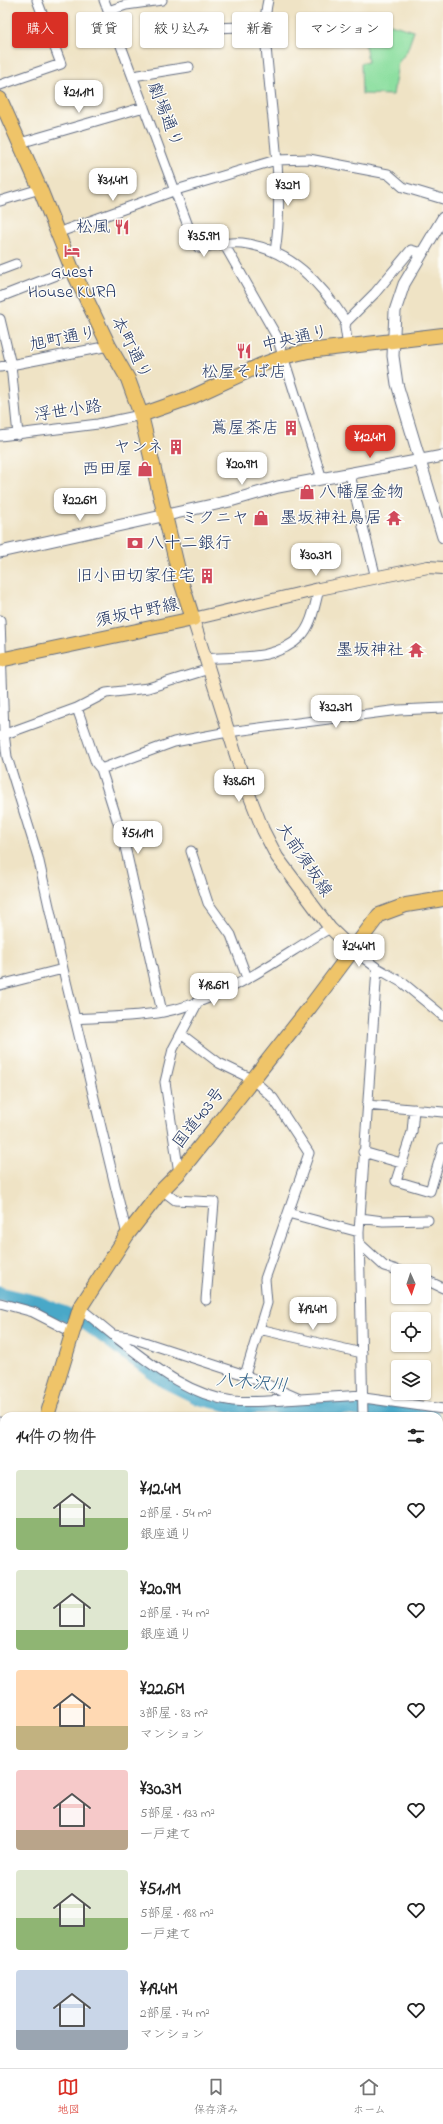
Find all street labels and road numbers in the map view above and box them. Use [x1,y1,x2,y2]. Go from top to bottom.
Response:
street label: 劇場通り [141,79,189,151]
street label: 本町通り [104,312,158,384]
street label: 中央通り [259,319,331,359]
street label: 旭町通り [27,320,99,358]
street label: 浮世小路 [33,394,103,428]
street label: 須坂中野線 [93,592,181,634]
street label: 大前須坂線 [270,818,338,902]
street label: 国道403号 [167,1082,231,1154]

